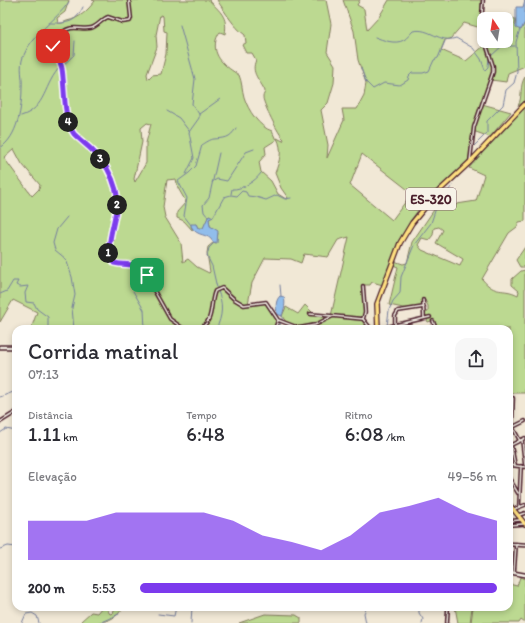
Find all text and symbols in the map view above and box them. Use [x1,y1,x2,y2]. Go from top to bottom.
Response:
north arrow [477,12,513,48]
map controls [477,12,513,48]
pin [36,29,70,63]
icon: check [42,35,64,57]
pin: 4 [58,112,78,132]
text: 4 [65,115,71,128]
pin: 3 [90,149,110,169]
text: 3 [97,152,103,165]
road number: ES-320 [406,188,456,210]
pin: 2 [107,195,127,215]
text: 2 [114,198,120,211]
pin: 1 [98,243,118,263]
text: 1 [105,246,111,259]
pin [130,258,164,292]
icon: arrive [136,264,158,286]
text: Corrida matinal [28,338,178,365]
button: share [455,338,497,380]
text: 07:13 [28,367,59,382]
text: Distância [28,409,73,422]
text: Tempo [186,409,217,422]
text: Ritmo [345,409,373,422]
text: 1.11 [28,422,61,446]
text: 6:48 [186,422,225,446]
text: 6:08 [345,422,383,446]
text: km [61,431,78,444]
text: /km [383,431,405,444]
text: Elevação [28,469,77,484]
text: 49–56 m [448,469,497,484]
text: 200 m [28,581,65,596]
text: 5:53 [92,581,116,596]

